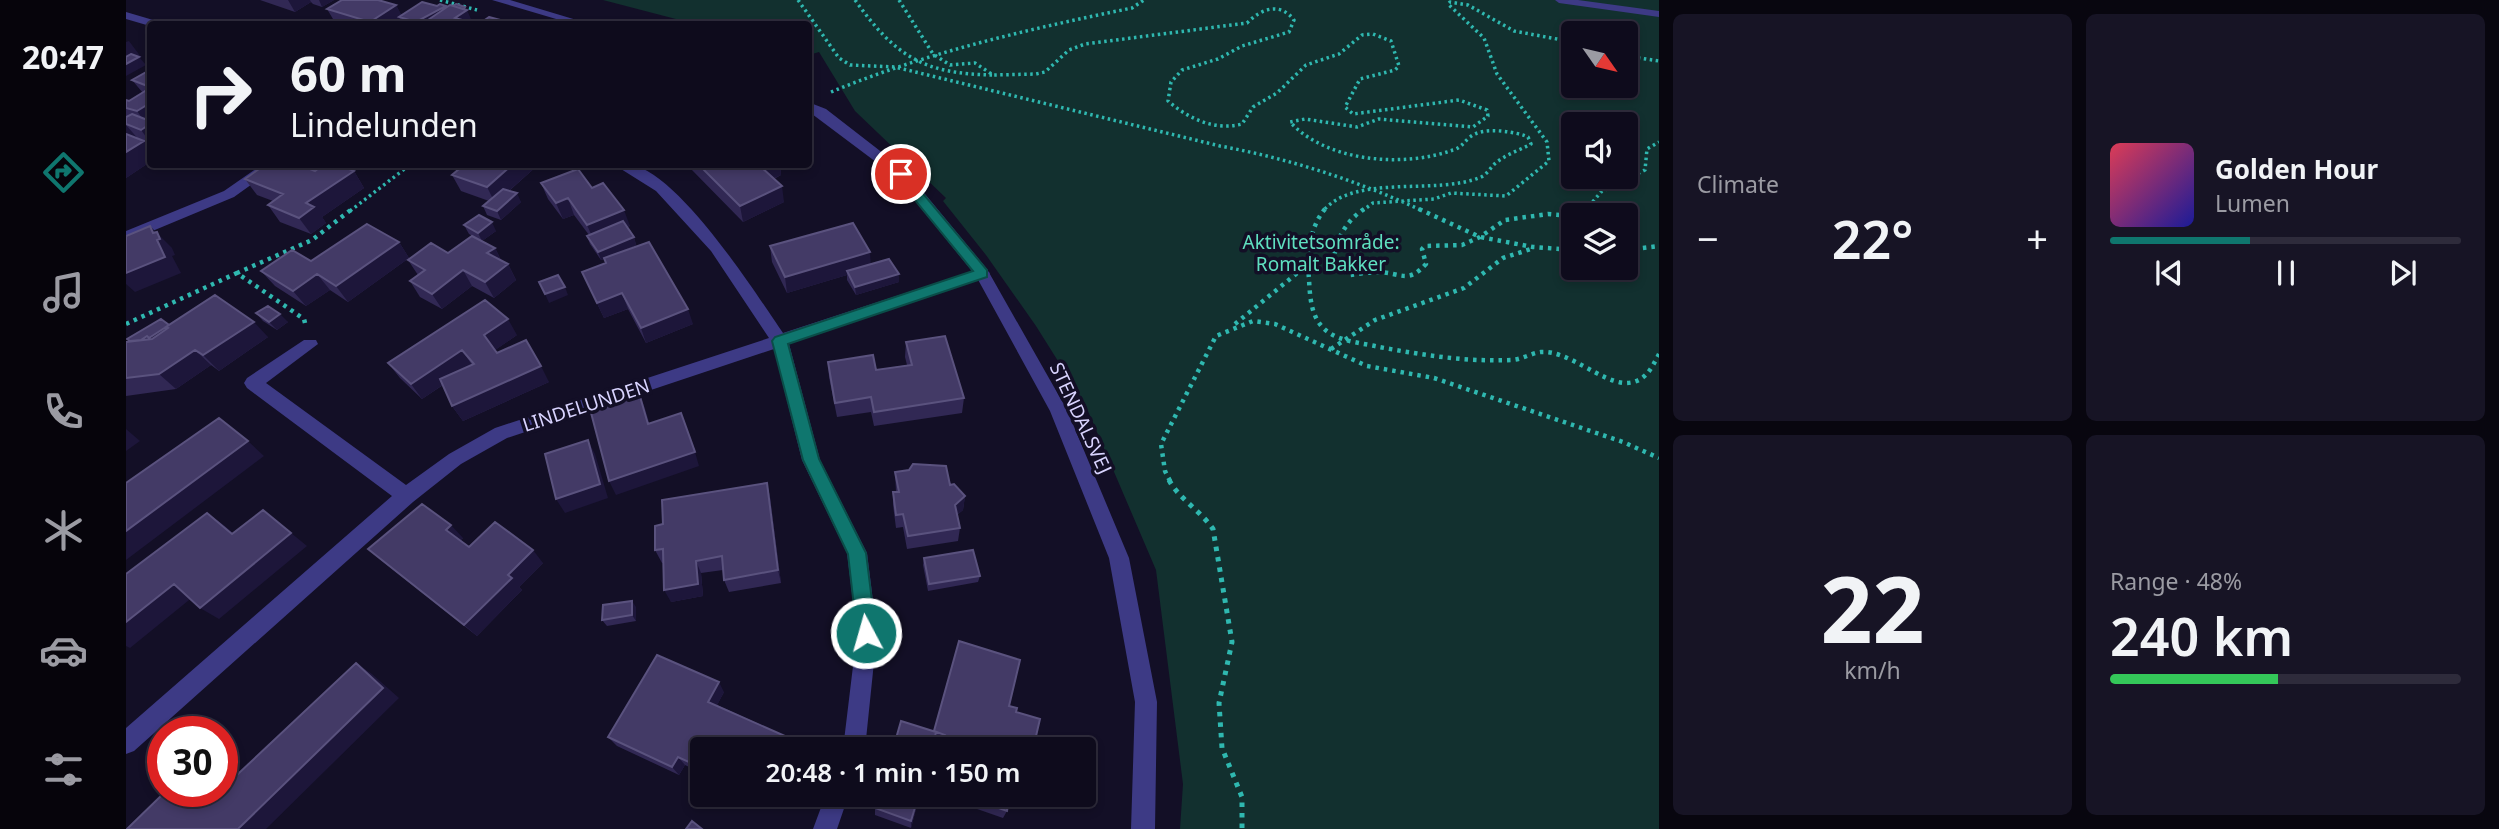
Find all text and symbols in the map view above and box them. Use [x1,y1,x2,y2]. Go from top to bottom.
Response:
north arrow [1561,21,1638,98]
map controls [1561,21,1638,280]
text: 20:47 [22,35,104,78]
text: 60 m [290,40,407,106]
icon: right [175,49,266,140]
text: Lindelunden [290,103,478,146]
button: sound [1561,112,1638,189]
pin [871,144,931,204]
icon: directions [39,148,88,197]
text: Golden Hour [2215,151,2378,187]
icon: arrive [882,155,920,193]
text: Climate [1697,168,1779,200]
text: Lumen [2215,187,2290,219]
button: layers [1561,203,1638,280]
text: 22° [1832,203,1913,274]
text: − [1697,212,1719,264]
text: + [2026,212,2048,264]
park label: Aktivitetsområde: Romalt Bakker [1242,229,1400,277]
icon: previous [2150,254,2188,292]
icon: pause [2267,254,2305,292]
icon: next [2384,254,2422,292]
icon: music [39,268,88,317]
street label: STENDALSVEJ [1044,358,1118,478]
street label: LINDELUNDEN [519,372,653,438]
icon: phone [39,387,88,436]
icon: climate [39,506,88,555]
text: 22 [1820,546,1925,670]
text: Range · 48% [2110,565,2242,597]
position arrow [829,596,903,670]
text: 240 km [2110,600,2293,671]
icon: car [39,626,88,675]
text: km/h [1844,654,1901,686]
speed limit sign: 30 [147,716,238,807]
icon: filters [39,745,88,794]
text: 20:48 · 1 min · 150 m [766,754,1020,790]

